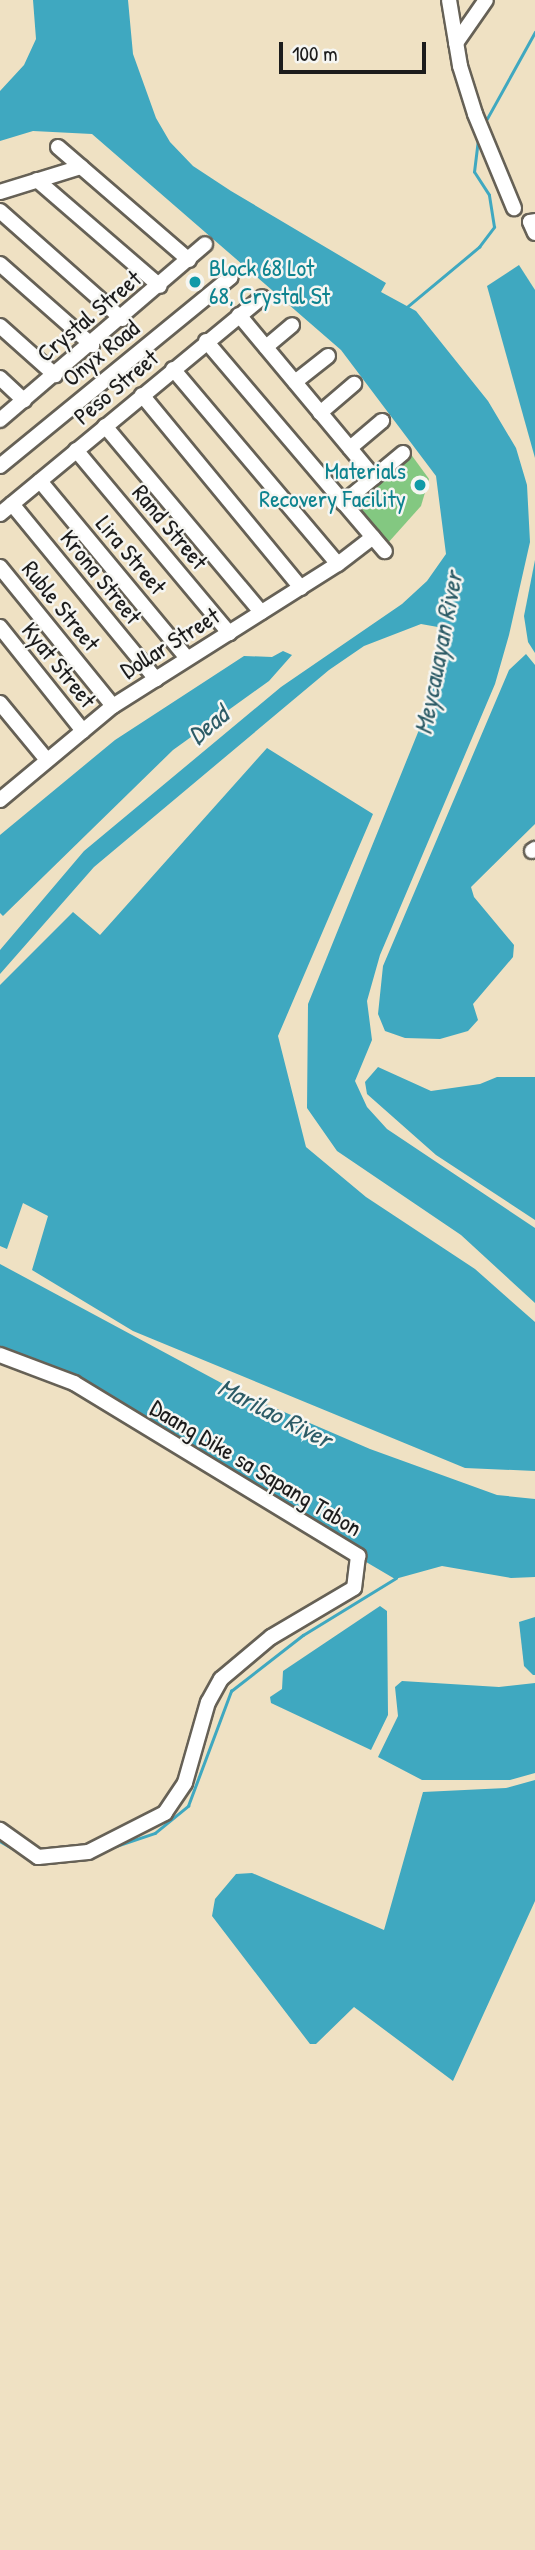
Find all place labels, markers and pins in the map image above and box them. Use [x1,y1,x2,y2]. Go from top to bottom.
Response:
place label: Block 68 Lot 68, Crystal St [209,254,330,310]
marker: Block 68 Lot 68, Crystal St [187,274,203,290]
place label: Materials Recovery Facility [259,457,406,513]
marker: Materials Recovery Facility [412,477,428,493]

